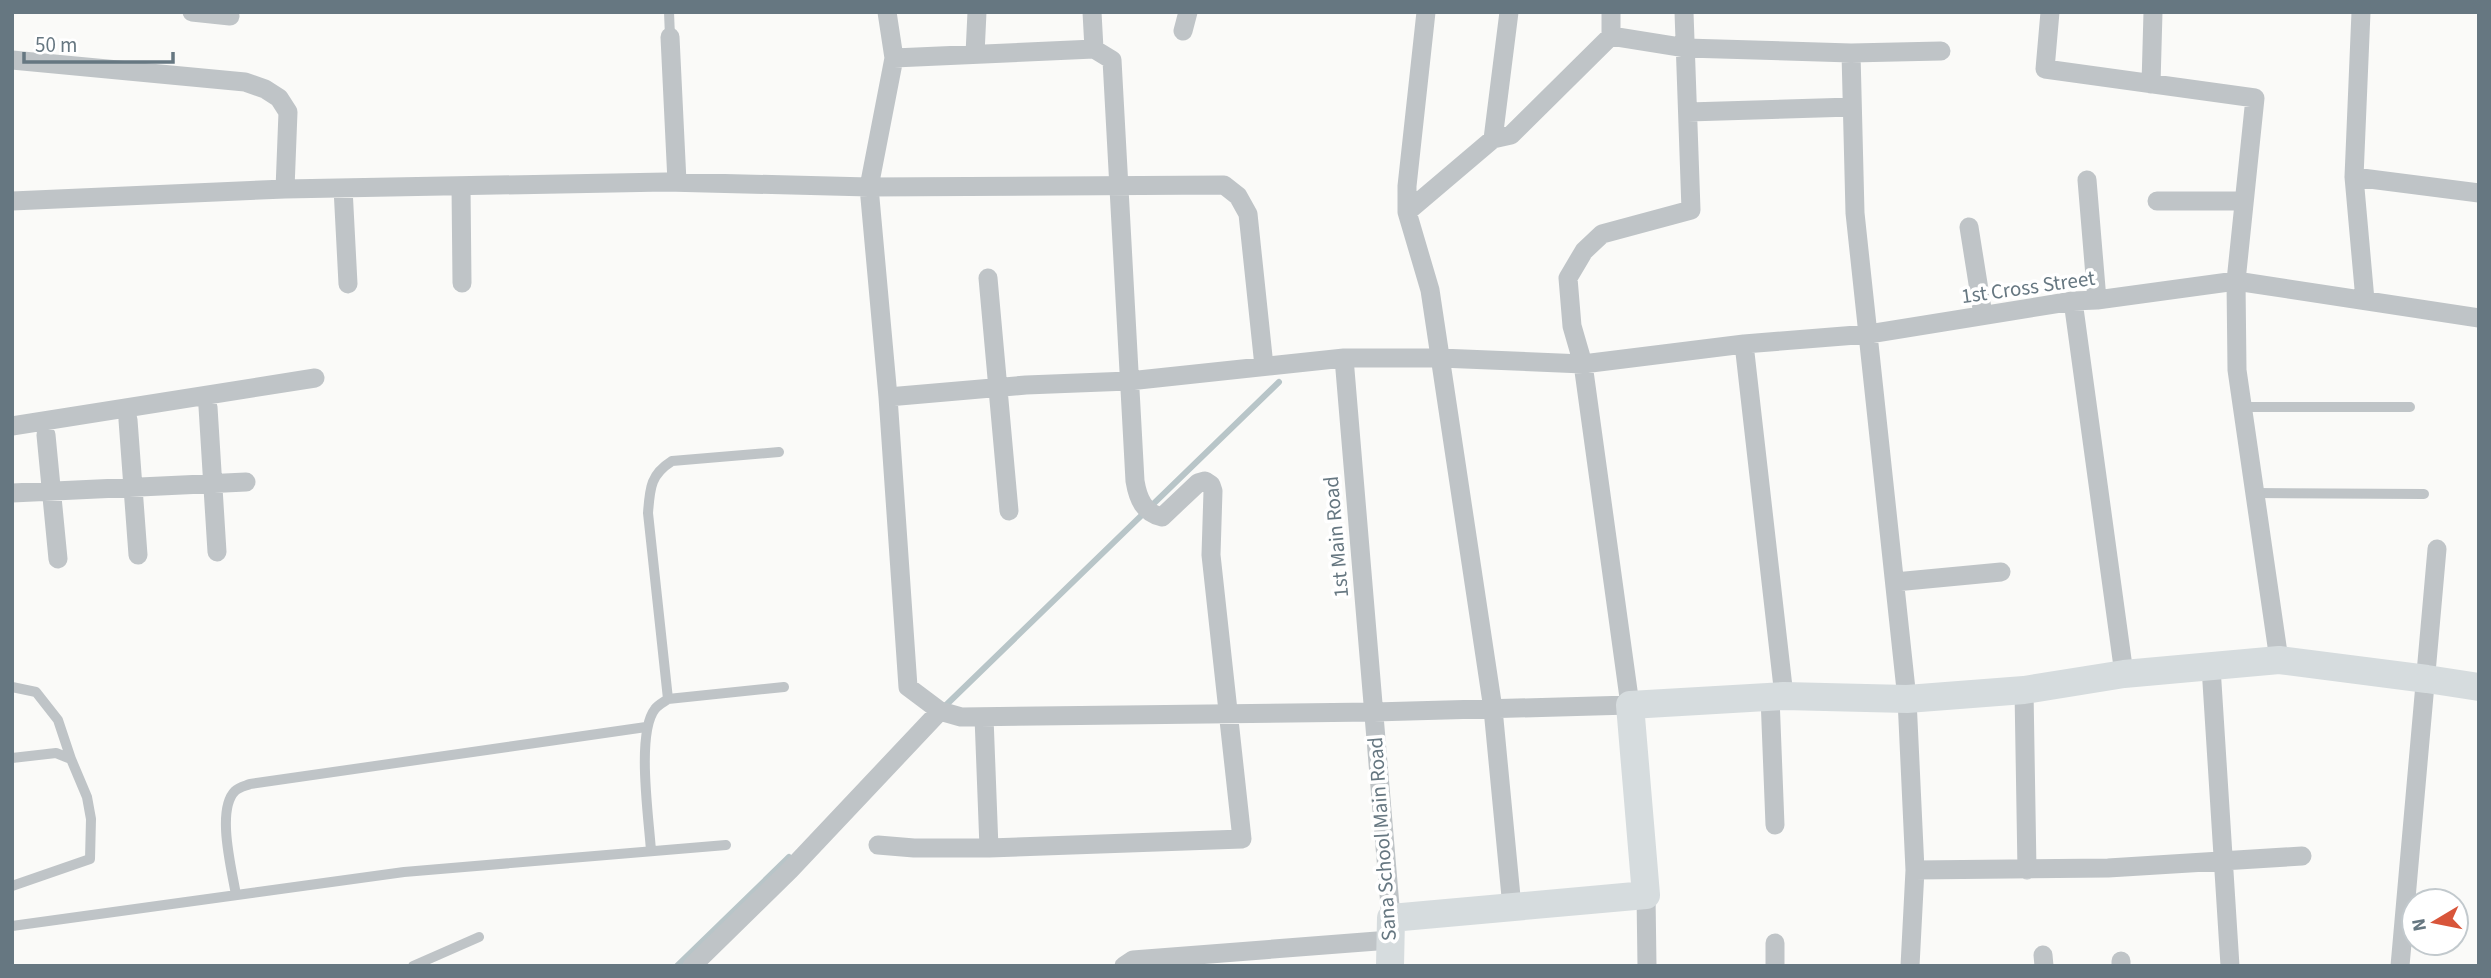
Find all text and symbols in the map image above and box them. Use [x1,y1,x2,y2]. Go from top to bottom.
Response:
scale bar [24,21,173,65]
text: 50 m [35,30,77,60]
street label: 1st Cross Street [1959,263,2097,311]
street label: 1st Main Road [1316,475,1356,599]
street label: Sana School Main Road [1360,736,1404,942]
north arrow [2400,887,2470,957]
text: N [2405,916,2434,933]

